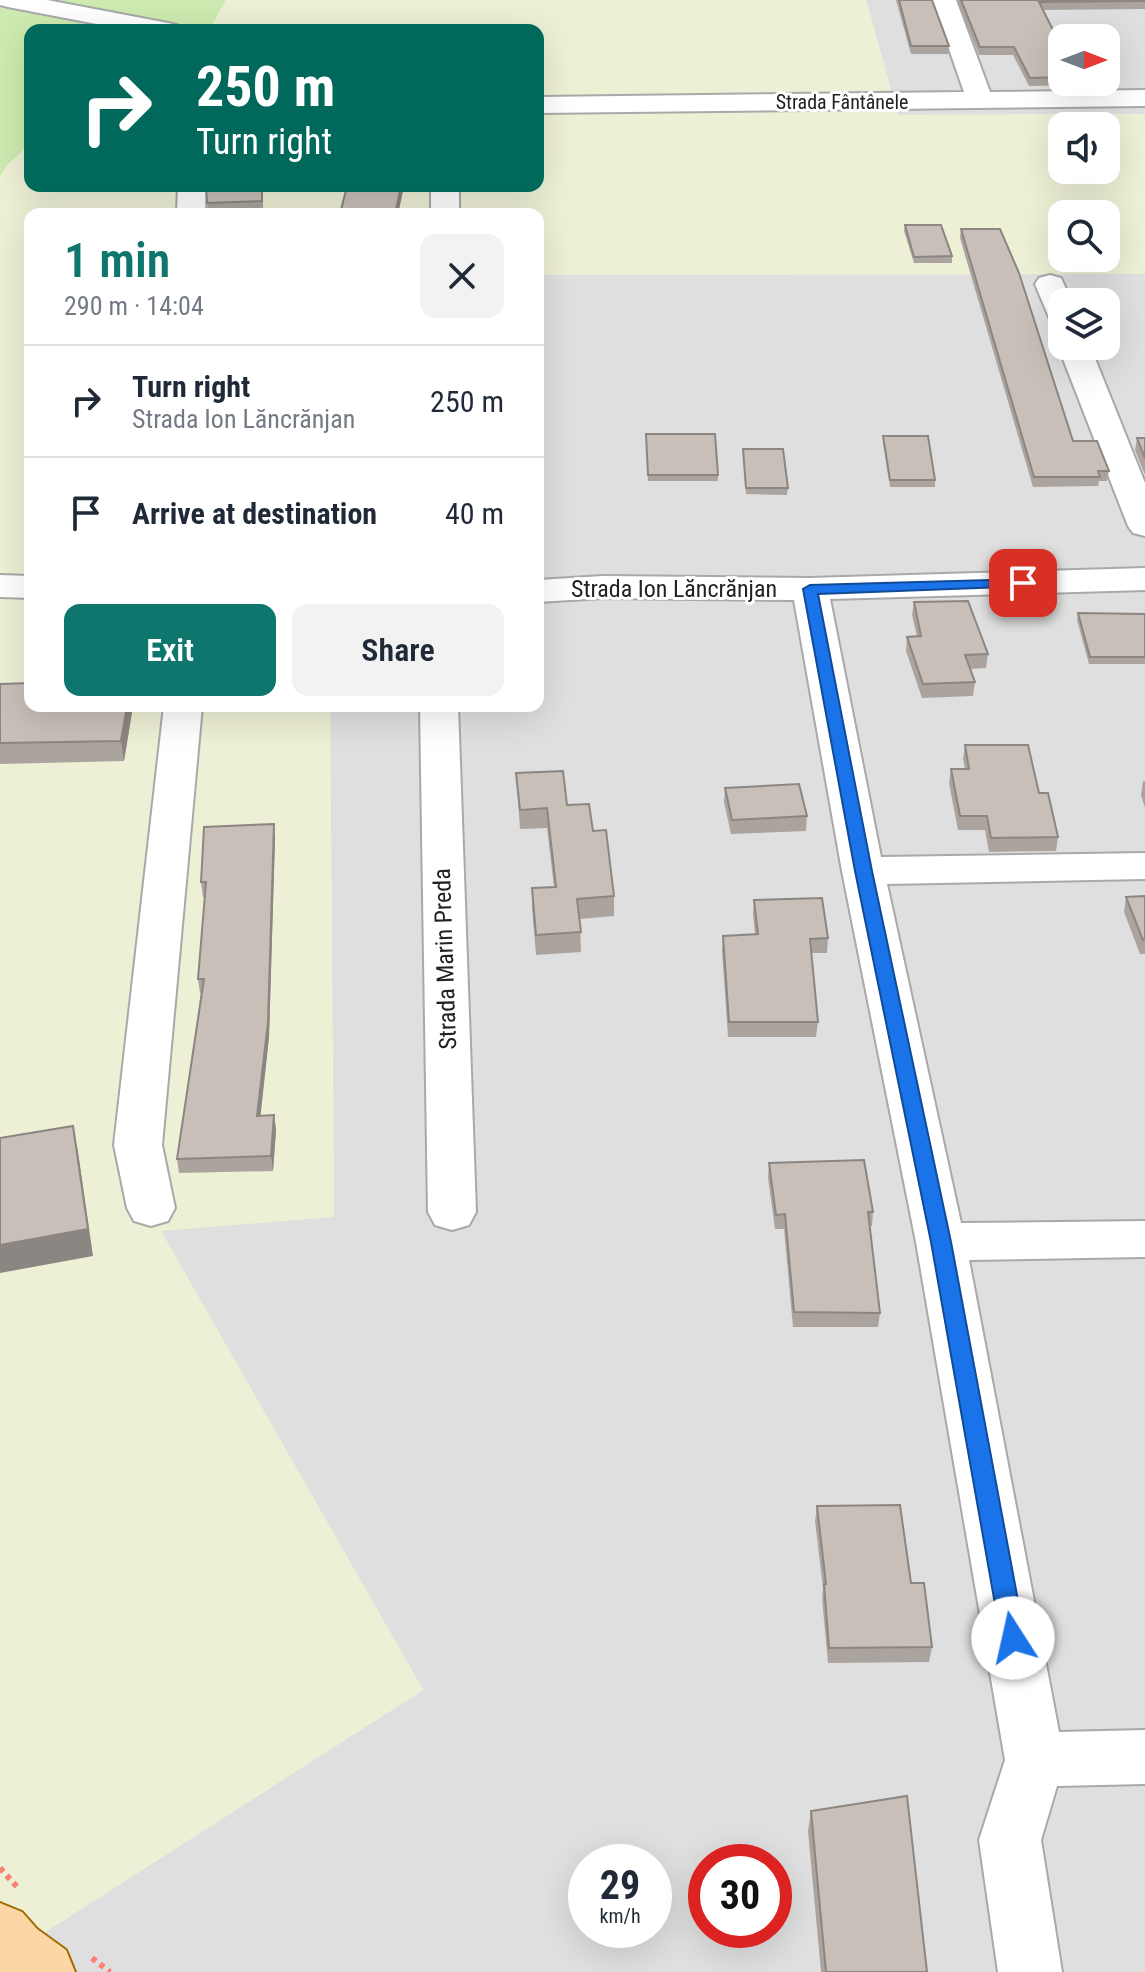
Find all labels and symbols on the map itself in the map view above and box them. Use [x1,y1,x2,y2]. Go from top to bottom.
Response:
north arrow [1048,24,1120,96]
street label: Strada Fântânele [776,90,908,114]
pin [989,549,1057,617]
street label: Strada Ion Lăncrănjan [571,575,777,603]
street label: Strada Marin Preda [428,868,462,1050]
position arrow [971,1596,1055,1680]
speed limit sign: 30 [688,1844,792,1948]

